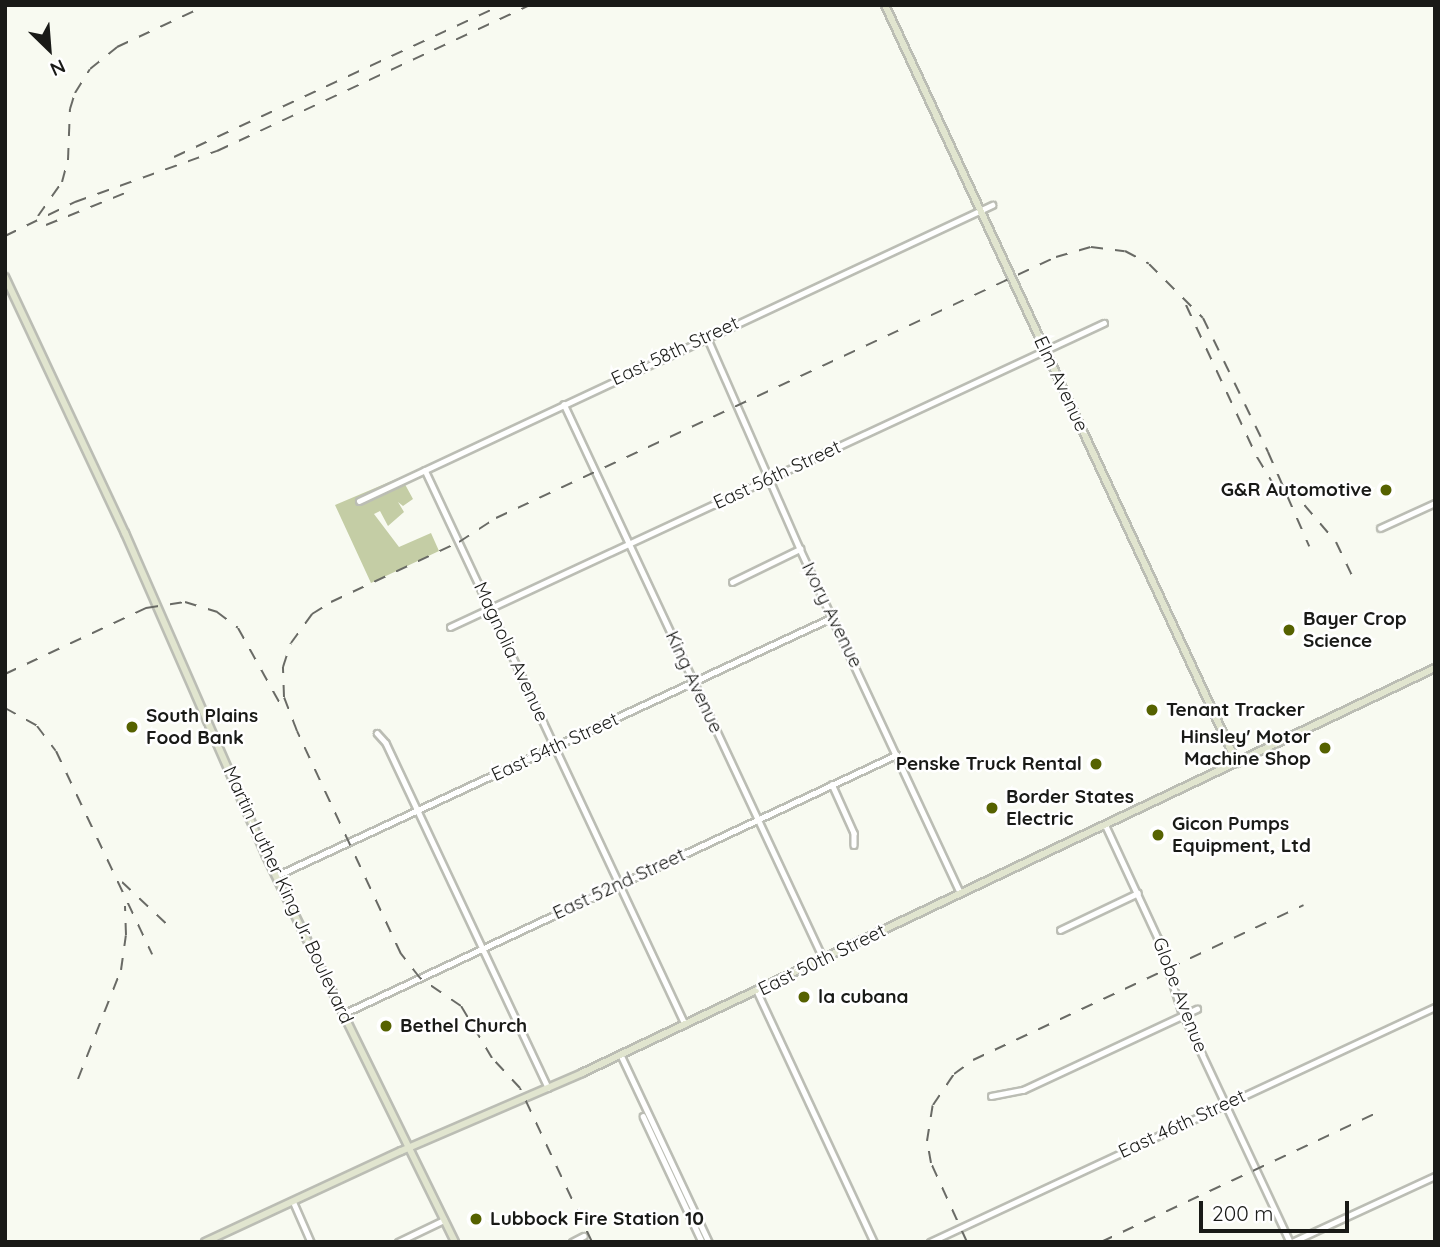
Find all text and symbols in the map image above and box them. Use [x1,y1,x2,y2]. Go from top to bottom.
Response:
north arrow [14,14,84,84]
text: N [46,54,69,82]
street label: East 58th Street [608,312,742,390]
street label: Elm Avenue [1029,333,1093,435]
street label: East 56th Street [710,436,844,514]
place label: G&R Automotive [1221,479,1372,501]
marker: G&R Automotive [1378,482,1394,498]
street label: Ivory Avenue [797,559,867,671]
street label: Magnolia Avenue [469,578,553,726]
place label: Bayer Crop Science [1303,608,1407,652]
marker: Bayer Crop Science [1281,622,1297,638]
street label: King Avenue [660,627,728,737]
place label: Tenant Tracker [1166,699,1305,721]
marker: Tenant Tracker [1144,702,1160,718]
place label: South Plains Food Bank [146,705,258,749]
street label: East 54th Street [488,708,622,786]
marker: South Plains Food Bank [124,719,140,735]
place label: Hinsley' Motor Machine Shop [1181,726,1311,770]
marker: Hinsley' Motor Machine Shop [1317,740,1333,756]
place label: Penske Truck Rental [896,753,1082,775]
marker: Penske Truck Rental [1088,756,1104,772]
street label: Martin Luther King Jr. Boulevard [218,763,358,1027]
place label: Border States Electric [1006,786,1134,830]
marker: Border States Electric [984,800,1000,816]
place label: Gicon Pumps Equipment, Ltd [1172,813,1311,857]
marker: Gicon Pumps Equipment, Ltd [1150,827,1166,843]
street label: East 52nd Street [549,843,689,925]
street label: East 50th Street [755,919,889,1001]
street label: Globe Avenue [1148,934,1212,1056]
place label: la cubana [818,986,909,1008]
marker: la cubana [796,989,812,1005]
place label: Bethel Church [400,1015,527,1037]
marker: Bethel Church [378,1018,394,1034]
street label: East 46th Street [1115,1085,1249,1163]
scale bar [1202,1188,1352,1232]
text: 200 m [1212,1200,1274,1226]
place label: Lubbock Fire Station 10 [490,1208,704,1230]
marker: Lubbock Fire Station 10 [468,1211,484,1227]

